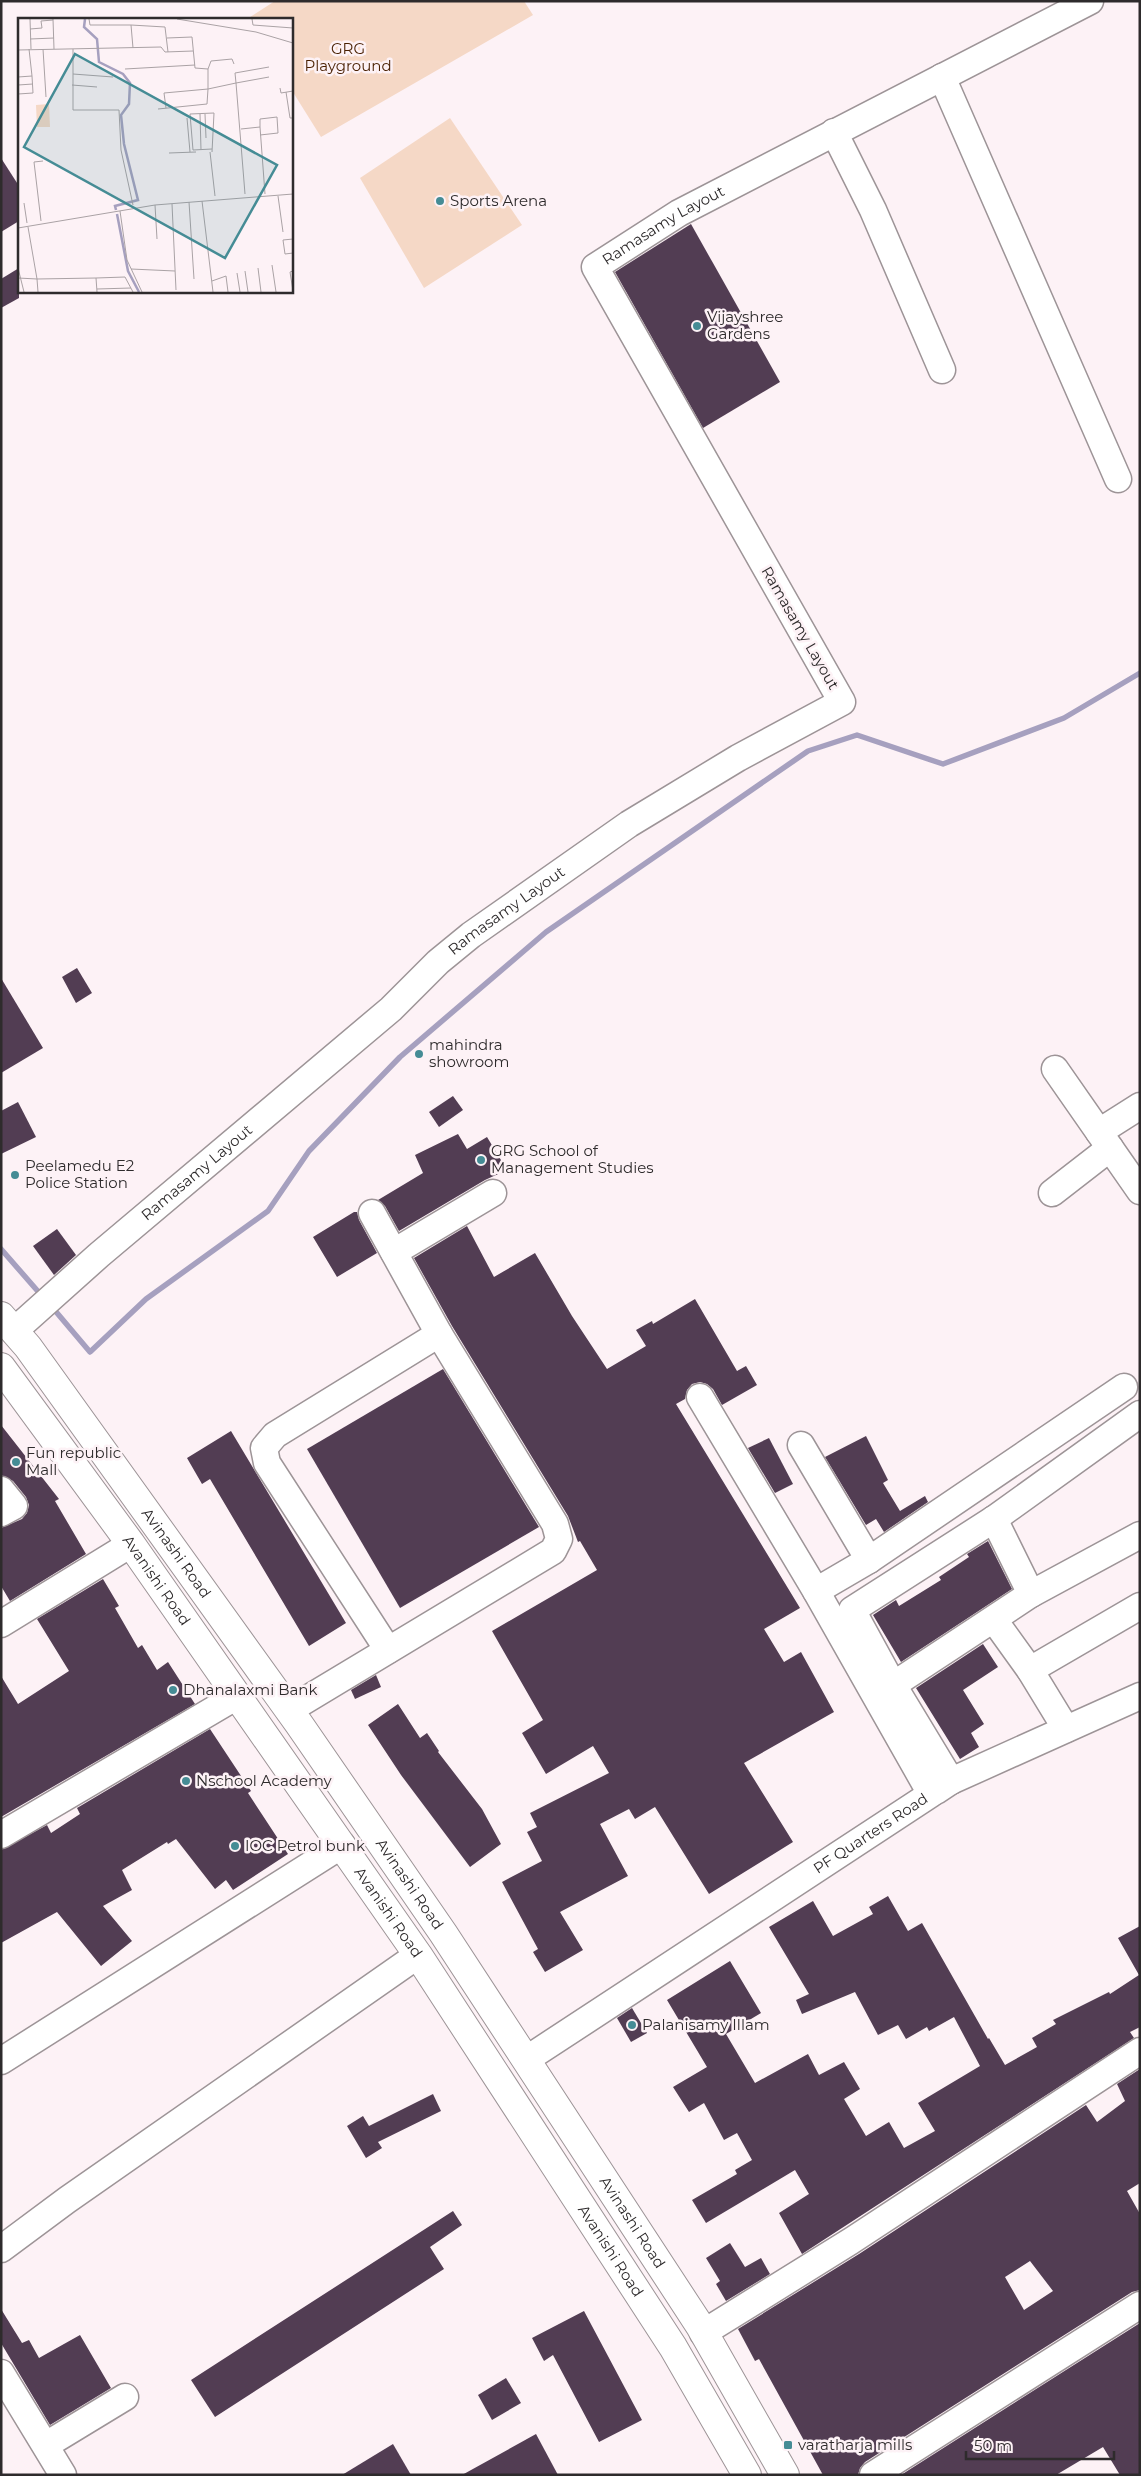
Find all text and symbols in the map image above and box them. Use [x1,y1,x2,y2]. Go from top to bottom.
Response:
inset map [18,18,292,292]
park label: GRG Playground [304,39,392,75]
street label: Ramasamy Layout [598,181,728,269]
place label: Sports Arena [450,191,547,210]
marker: Sports Arena [434,195,446,207]
place label: Vijayshree Gardens [707,307,783,343]
marker: Vijayshree Gardens [691,320,703,332]
street label: Ramasamy Layout [757,563,843,693]
street label: Ramasamy Layout [444,862,568,959]
place label: mahindra showroom [429,1035,509,1071]
marker: mahindra showroom [413,1048,425,1060]
street label: Ramasamy Layout [137,1120,256,1224]
place label: GRG School of Management Studies [491,1141,654,1177]
marker: GRG School of Management Studies [475,1154,487,1166]
place label: Peelamedu E2 Police Station [25,1156,134,1192]
marker: Peelamedu E2 Police Station [9,1169,21,1181]
place label: Fun republic Mall [26,1443,121,1479]
marker: Fun republic Mall [10,1456,22,1468]
street label: Avinashi Road [138,1504,215,1602]
street label: Avanishi Road [119,1531,195,1629]
place label: Dhanalaxmi Bank [183,1680,317,1699]
marker: Dhanalaxmi Bank [167,1684,179,1696]
place label: Nschool Academy [196,1771,333,1790]
marker: Nschool Academy [180,1775,192,1787]
street label: PF Quarters Road [809,1789,931,1878]
street label: Avinashi Road [372,1835,448,1933]
place label: IOC Petrol bunk [245,1836,365,1855]
marker: IOC Petrol bunk [229,1840,241,1852]
street label: Avanishi Road [351,1863,427,1961]
place label: Palanisamy Illam [642,2015,770,2034]
marker: Palanisamy Illam [626,2019,638,2031]
street label: Avinashi Road [596,2172,670,2272]
street label: Avanishi Road [574,2201,648,2300]
scale bar [966,2428,1114,2460]
place label: varatharja mills [798,2435,912,2454]
text: 50 m [974,2436,1012,2455]
marker: varatharja mills [782,2439,794,2451]

